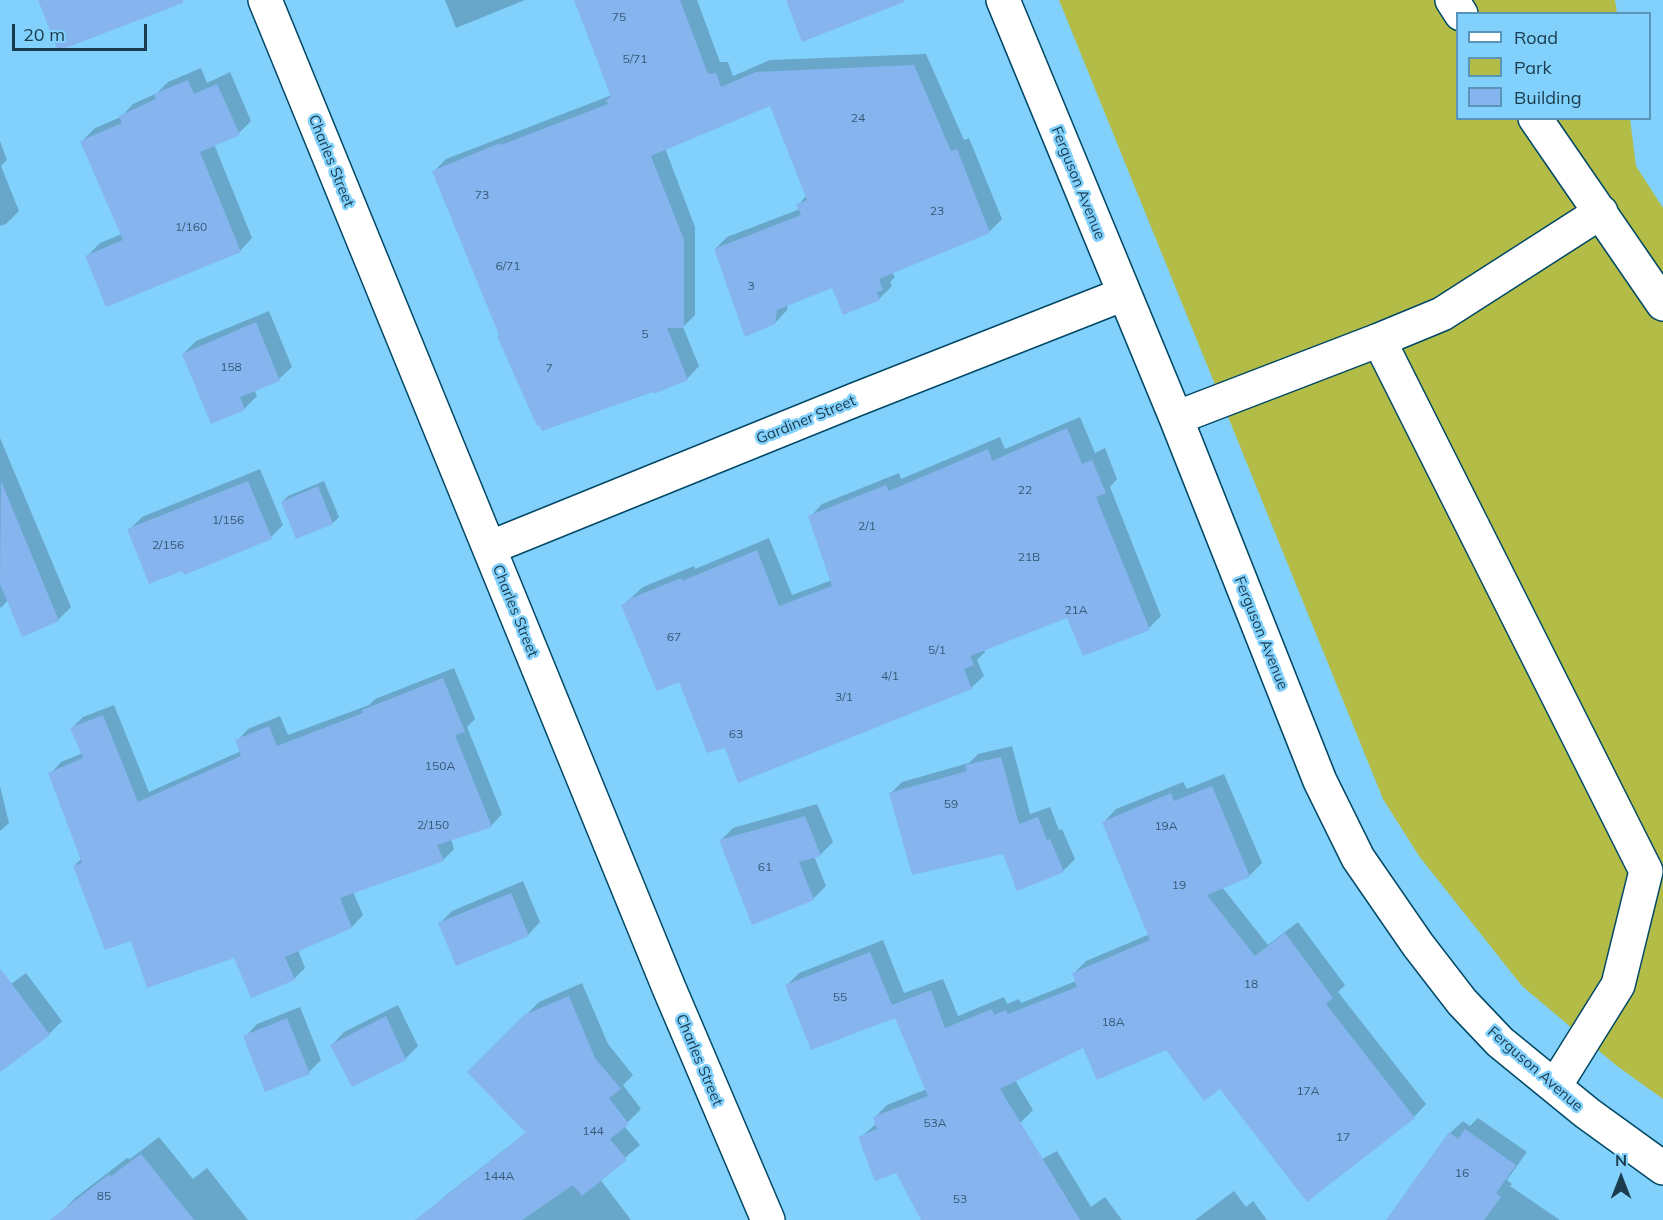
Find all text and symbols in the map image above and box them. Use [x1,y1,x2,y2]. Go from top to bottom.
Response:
house number: 75 [612,10,626,24]
scale bar [15,12,150,50]
legend [1456,12,1651,120]
text: 20 m [23,23,65,46]
text: Road [1514,26,1558,49]
house number: 5/71 [622,52,648,66]
text: Park [1514,56,1552,79]
text: Building [1514,86,1582,109]
house number: 24 [851,111,865,125]
street label: Charles Street [304,112,358,210]
street label: Ferguson Avenue [1047,124,1109,242]
house number: 73 [475,188,489,202]
house number: 23 [930,204,944,218]
house number: 1/160 [175,220,207,234]
house number: 6/71 [495,259,521,273]
house number: 3 [747,279,755,293]
house number: 5 [641,327,649,341]
house number: 158 [220,360,242,374]
house number: 7 [545,361,553,375]
street label: Gardiner Street [754,392,858,448]
house number: 22 [1018,483,1032,497]
house number: 1/156 [212,513,244,527]
house number: 2/1 [858,519,876,533]
house number: 2/156 [152,538,184,552]
house number: 21B [1018,550,1040,564]
street label: Charles Street [488,562,542,660]
street label: Ferguson Avenue [1230,574,1292,692]
house number: 21A [1064,603,1088,617]
house number: 67 [667,630,681,644]
house number: 5/1 [928,643,946,657]
house number: 4/1 [881,669,899,683]
house number: 3/1 [835,690,853,704]
house number: 63 [729,727,743,741]
house number: 150A [425,759,455,773]
house number: 59 [944,797,958,811]
house number: 2/150 [417,818,449,832]
house number: 19A [1154,819,1178,833]
house number: 61 [758,860,772,874]
house number: 19 [1172,878,1186,892]
house number: 18 [1244,977,1258,991]
house number: 55 [833,990,847,1004]
street label: Charles Street [672,1011,726,1109]
house number: 18A [1101,1015,1125,1029]
street label: Ferguson Avenue [1484,1023,1586,1115]
house number: 17A [1296,1084,1320,1098]
house number: 53A [923,1116,947,1130]
house number: 144 [582,1124,604,1138]
house number: 17 [1336,1130,1350,1144]
north arrow [1591,1148,1651,1208]
text: N [1615,1150,1627,1170]
house number: 16 [1455,1166,1469,1180]
house number: 144A [484,1169,514,1183]
house number: 85 [97,1189,111,1203]
house number: 53 [953,1192,967,1206]

